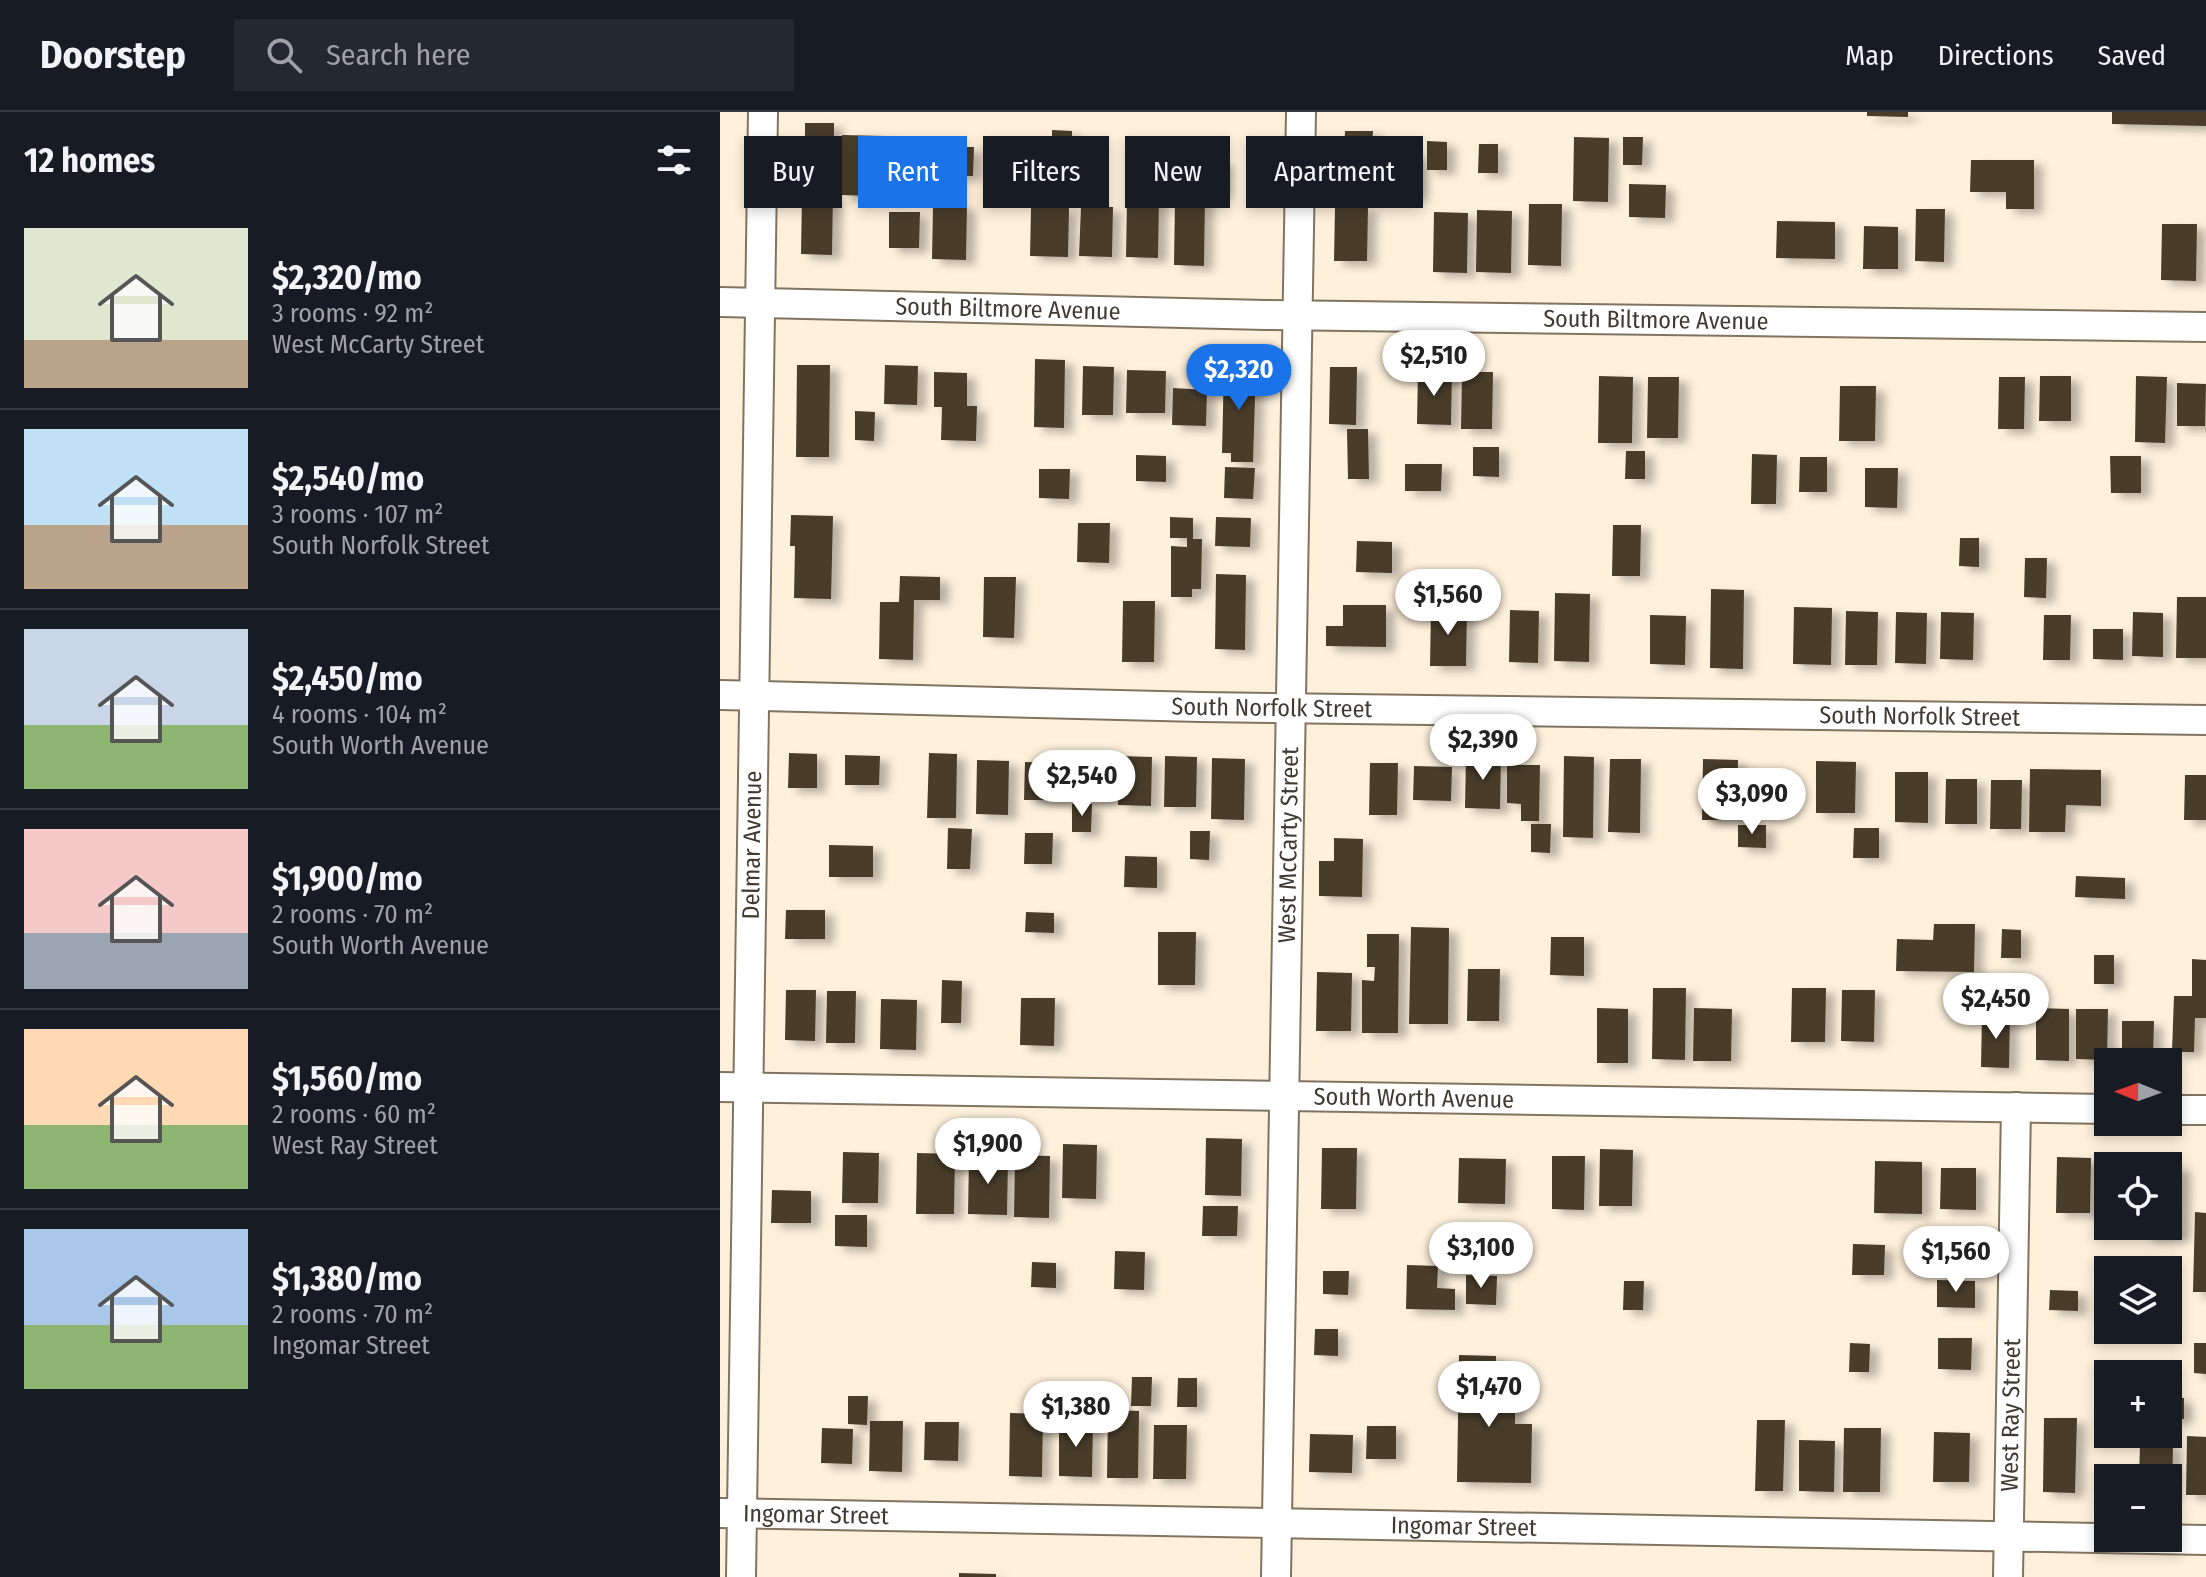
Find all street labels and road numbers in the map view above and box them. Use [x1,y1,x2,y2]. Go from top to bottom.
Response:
street label: South Biltmore Avenue [895,292,1121,326]
street label: South Biltmore Avenue [1543,305,1769,335]
street label: South Norfolk Street [1171,692,1373,723]
street label: South Norfolk Street [1819,701,2021,732]
street label: West McCarty Street [1273,747,1304,943]
street label: Delmar Avenue [737,771,767,920]
street label: South Worth Avenue [1314,1082,1514,1114]
street label: West Ray Street [1995,1338,2026,1492]
street label: Ingomar Street [743,1499,889,1530]
street label: Ingomar Street [1391,1511,1537,1542]

